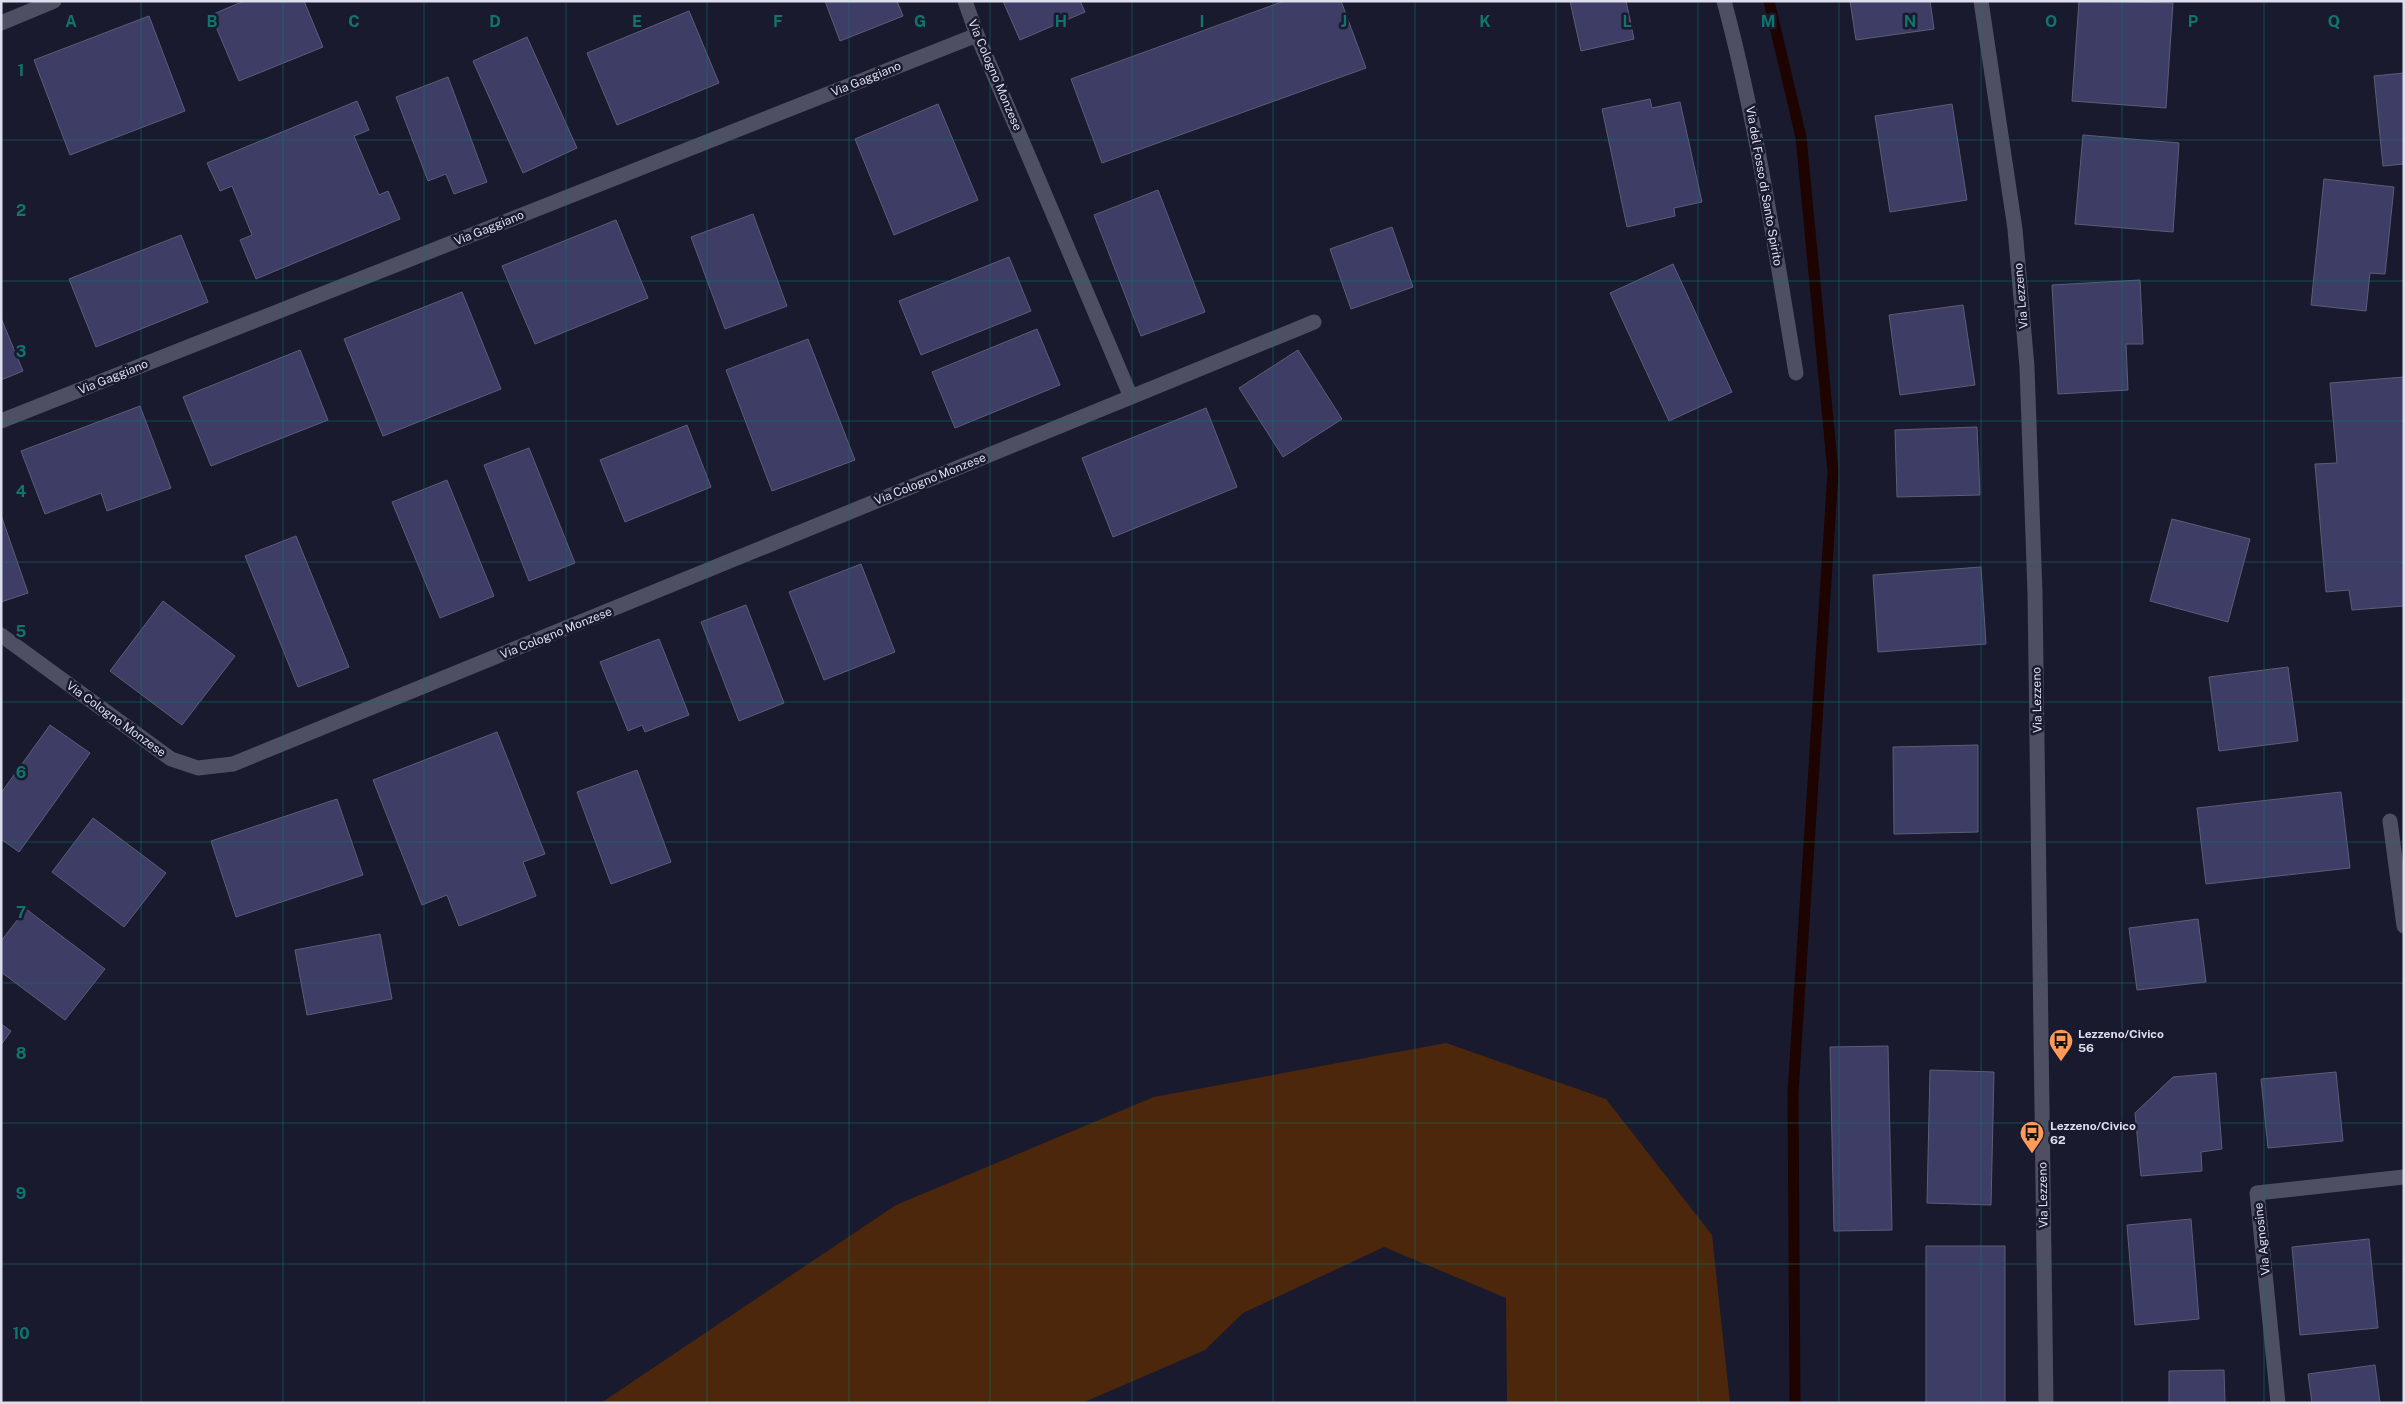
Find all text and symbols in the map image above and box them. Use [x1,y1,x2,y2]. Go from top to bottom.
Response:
text: A [65,12,77,31]
text: B [207,12,218,31]
text: C [348,12,360,31]
text: D [489,12,501,31]
text: E [632,12,642,31]
text: F [773,12,783,31]
text: G [914,12,926,31]
text: H [1055,12,1067,31]
text: I [1200,12,1204,31]
text: J [1341,12,1347,31]
text: K [1479,12,1491,31]
text: L [1622,12,1632,31]
text: M [1761,12,1775,31]
text: N [1904,12,1916,31]
text: O [2045,12,2057,31]
text: P [2188,12,2198,31]
text: Q [2328,12,2340,31]
street label: Via Cologno Monzese [965,17,1025,133]
street label: Via Gaggiano [829,59,903,99]
text: 1 [18,61,24,80]
street label: Via del Fosso di Santo Spirito [1743,105,1785,267]
text: 2 [16,201,26,220]
street label: Via Gaggiano [452,208,526,248]
street label: Via Lezzeno [2011,262,2031,330]
text: 3 [16,342,26,361]
street label: Via Gaggiano [76,357,150,397]
street label: Via Cologno Monzese [872,450,988,508]
text: 4 [16,482,27,501]
street label: Via Cologno Monzese [498,604,614,662]
text: 5 [16,622,27,641]
street label: Via Lezzeno [2029,667,2045,733]
street label: Via Cologno Monzese [64,678,169,760]
text: 6 [16,763,26,782]
text: 7 [16,903,26,922]
place label: Lezzeno/Civico 56 [2078,1027,2164,1055]
bus stop icon: Lezzeno/Civico 56 [2048,1028,2074,1062]
text: 8 [16,1044,27,1063]
place label: Lezzeno/Civico 62 [2050,1119,2136,1147]
bus stop icon: Lezzeno/Civico 62 [2019,1120,2045,1154]
street label: Via Lezzeno [2035,1162,2051,1228]
text: 9 [16,1184,26,1203]
street label: Via Agnosine [2251,1202,2273,1276]
text: 10 [12,1324,30,1343]

